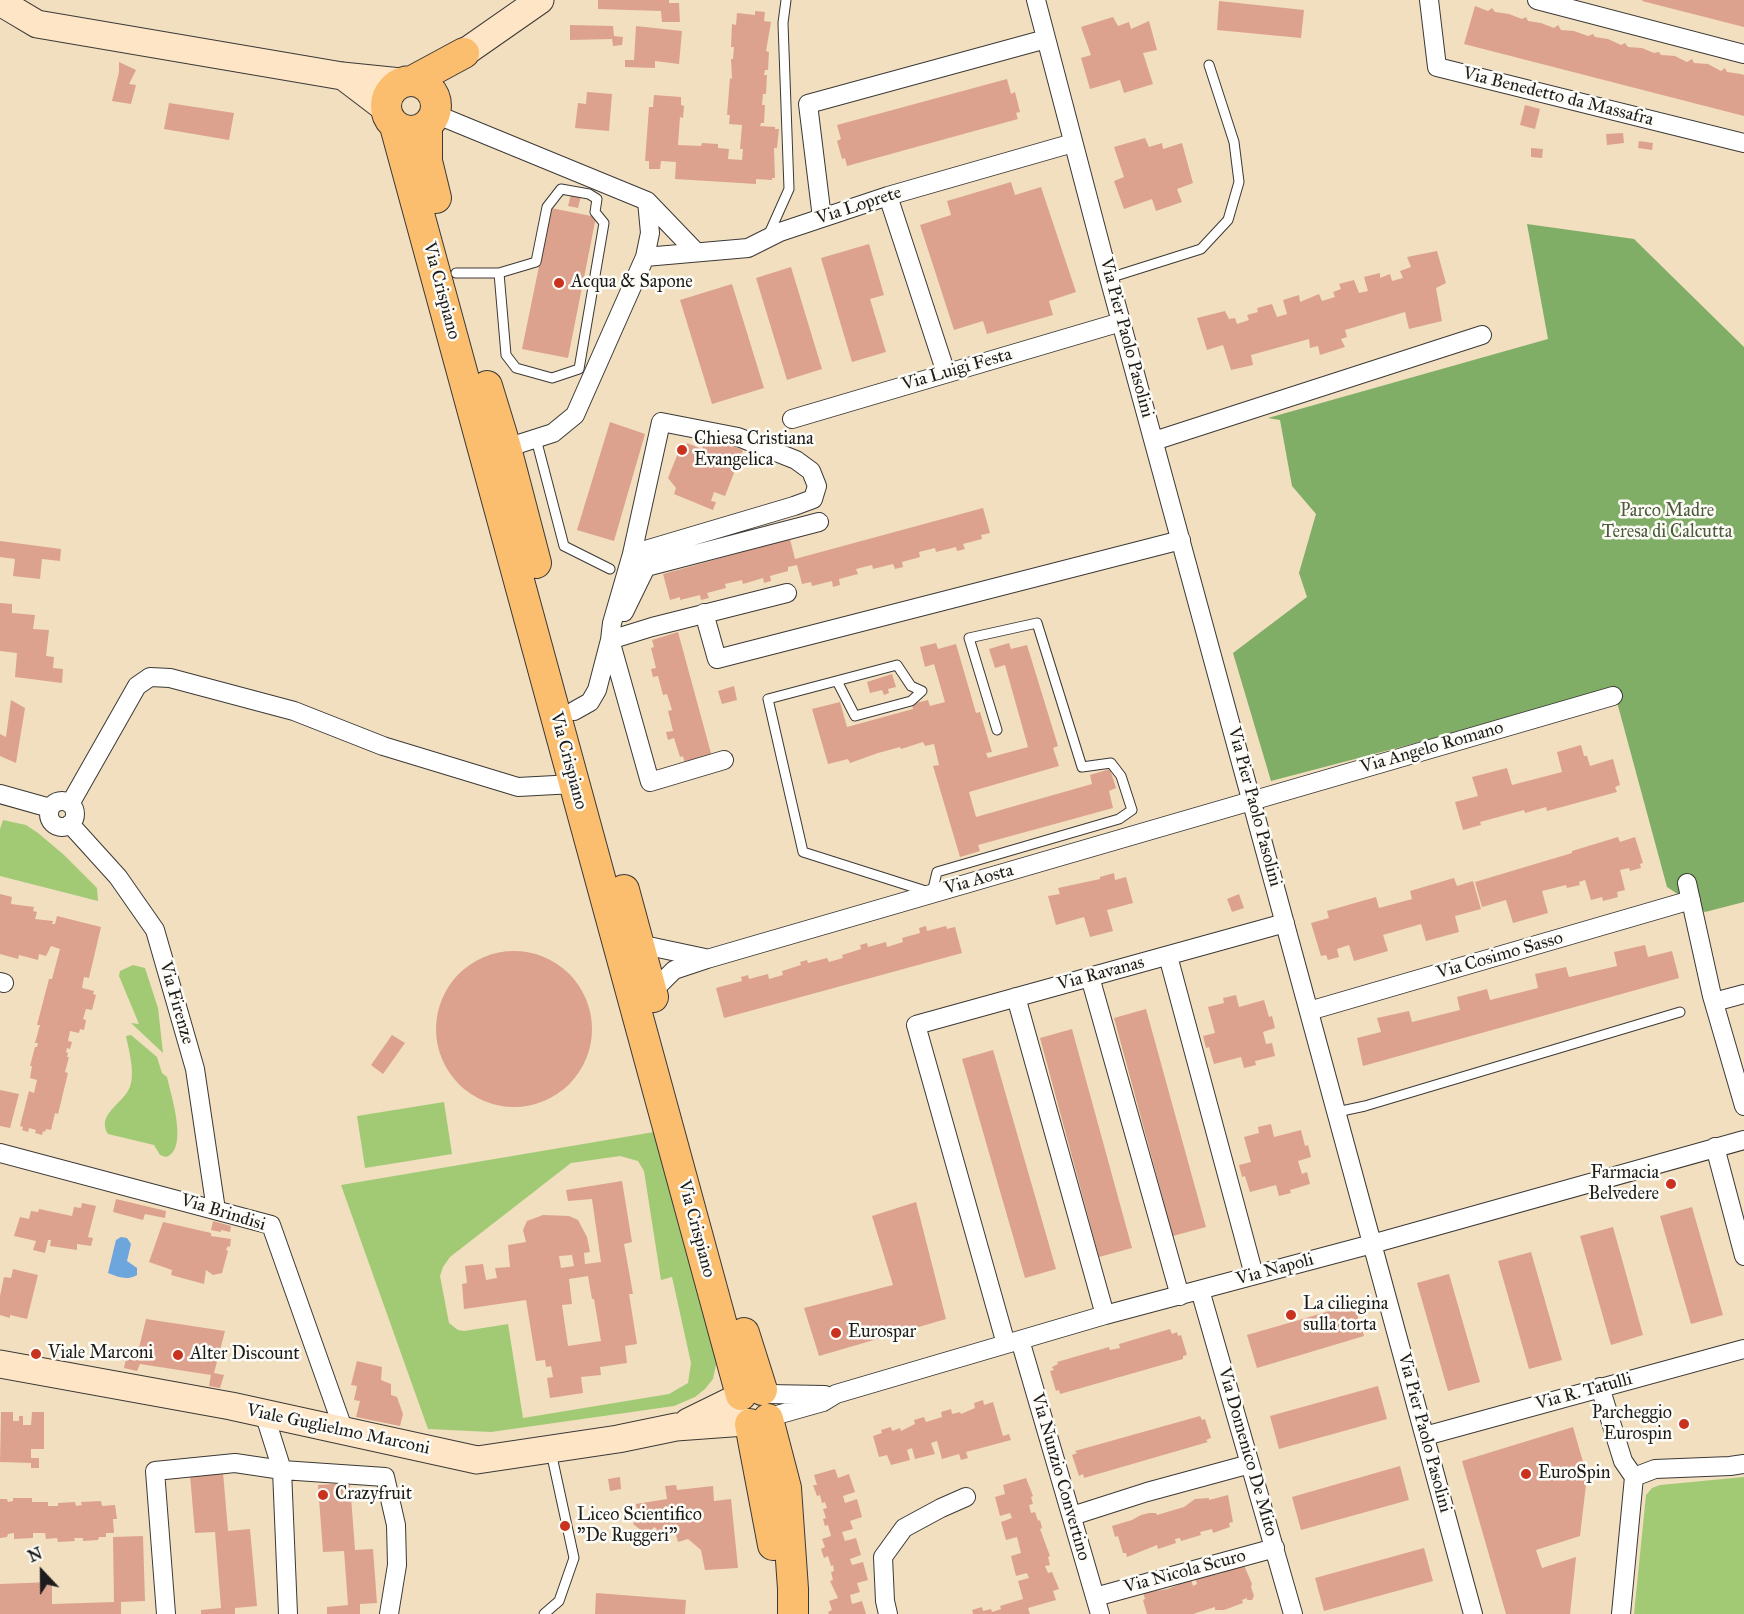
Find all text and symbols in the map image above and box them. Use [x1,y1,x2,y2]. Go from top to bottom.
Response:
street label: Via Benedetto da Massafra [1460,63,1656,131]
street label: Via Loprete [814,182,904,230]
street label: Via Crispiano [418,240,464,342]
street label: Via Pier Paolo Pasolini [1094,256,1158,420]
place label: Acqua & Sapone [571,272,693,294]
marker: Acqua & Sapone [552,276,566,290]
street label: Via Luigi Festa [900,344,1014,396]
place label: Chiesa Cristiana Evangelica [694,429,813,472]
marker: Chiesa Cristiana Evangelica [675,443,689,457]
park label: Parco Madre Teresa di Calcutta [1602,501,1732,544]
street label: Via Crispiano [545,710,591,812]
street label: Via Angelo Romano [1358,717,1506,779]
street label: Via Pier Paolo Pasolini [1222,725,1286,889]
street label: Via Aosta [942,860,1016,900]
street label: Via Cosimo Sasso [1434,928,1566,984]
street label: Via Ravanas [1055,952,1147,996]
street label: Via Firenze [154,959,198,1047]
place label: Farmacia Belvedere [1588,1163,1659,1206]
marker: Farmacia Belvedere [1664,1177,1678,1191]
street label: Via Crispiano [673,1178,719,1280]
street label: Via Brindisi [178,1190,268,1236]
street label: Via Napoli [1234,1249,1316,1291]
place label: La ciliegina sulla torta [1303,1294,1388,1336]
marker: La ciliegina sulla torta [1284,1308,1298,1322]
place label: Eurospar [848,1322,916,1344]
marker: Eurospar [829,1326,843,1340]
place label: Viale Marconi [48,1343,154,1365]
place label: Alter Discount [190,1344,300,1366]
marker: Viale Marconi [29,1347,43,1361]
marker: Alter Discount [171,1348,185,1362]
street label: Via Pier Paolo Pasolini [1392,1351,1456,1515]
street label: Via Domenico De Mito [1213,1365,1281,1539]
street label: Via R. Tatulli [1533,1369,1635,1415]
street label: Via Nunzio Convertino [1026,1391,1094,1563]
street label: Viale Guglielmo Marconi [244,1400,432,1460]
place label: Parcheggio Eurospin [1592,1403,1672,1446]
marker: Parcheggio Eurospin [1677,1417,1691,1431]
place label: EuroSpin [1538,1463,1610,1485]
marker: EuroSpin [1519,1467,1533,1481]
place label: Crazyfruit [335,1484,412,1506]
marker: Crazyfruit [316,1488,330,1502]
place label: Liceo Scientifico "De Ruggeri" [577,1505,702,1547]
marker: Liceo Scientifico "De Ruggeri" [558,1519,572,1533]
north arrow [12,1542,72,1602]
text: N [25,1543,45,1566]
street label: Via Nicola Scuro [1122,1545,1248,1599]

